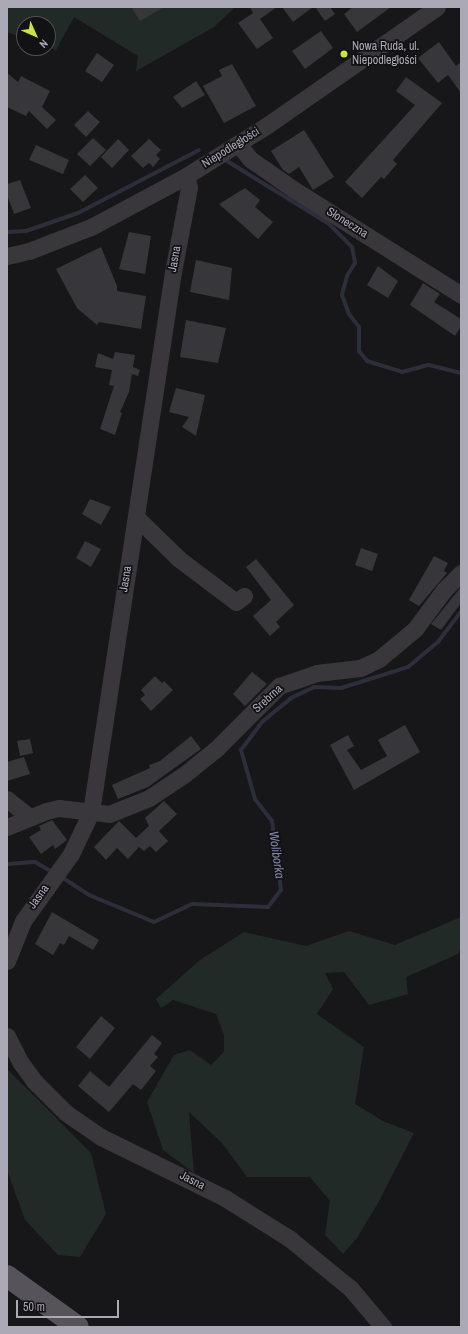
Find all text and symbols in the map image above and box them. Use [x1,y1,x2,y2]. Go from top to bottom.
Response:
north arrow [16,16,56,56]
text: N [37,37,51,51]
place label: Nowa Ruda, ul. Niepodległości [352,40,419,68]
marker: Nowa Ruda, ul. Niepodległości [339,49,349,59]
street label: Niepodległości [200,125,262,171]
street label: Słoneczna [324,205,370,241]
street label: Jasna [166,245,184,273]
street label: Jasna [117,565,135,593]
street label: Srebrna [250,682,286,716]
water label: Woliborka [265,830,287,880]
street label: Jasna [26,882,52,912]
street label: Jasna [177,1169,207,1193]
scale bar [18,1292,121,1318]
text: 50 m [23,1299,45,1315]

